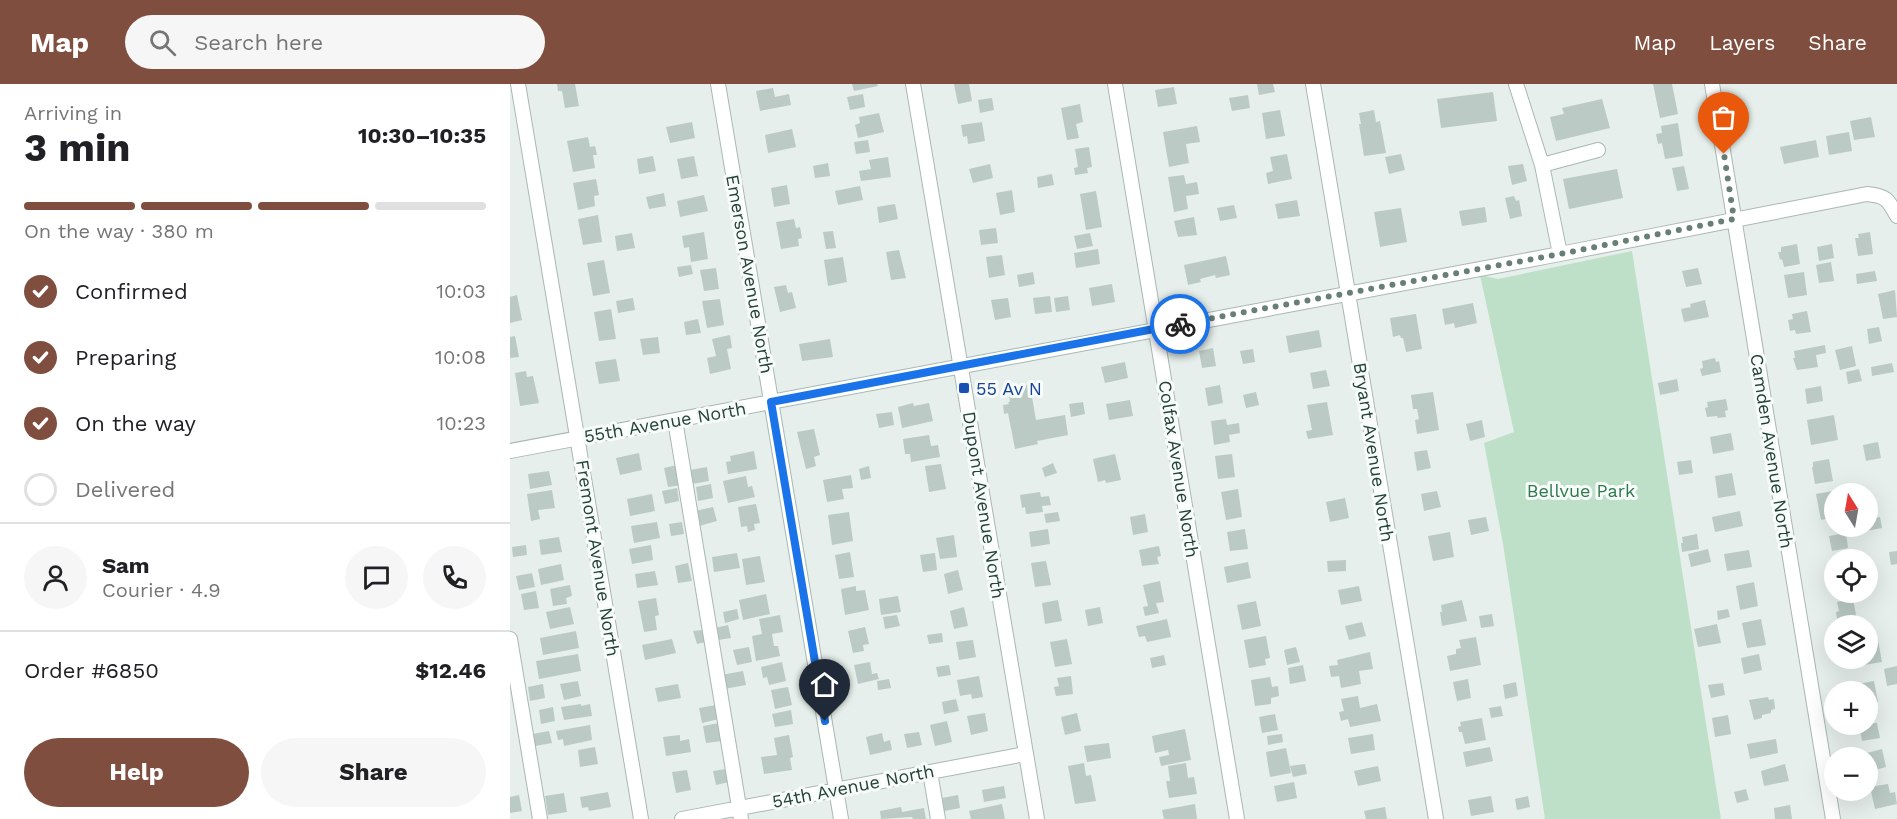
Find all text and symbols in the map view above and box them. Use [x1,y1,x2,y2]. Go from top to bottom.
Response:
search box [125,15,545,69]
text: Map [30,26,89,59]
icon: search [146,26,179,59]
text: Search here [194,30,323,55]
text: Map [1633,30,1676,55]
text: Layers [1709,30,1775,55]
text: Share [1808,30,1867,55]
pin [1698,92,1749,154]
text: Arriving in [24,101,122,125]
icon: bag [1707,101,1740,134]
text: 10:30–10:35 [358,123,486,148]
text: 3 min [24,125,131,170]
street label: Emerson Avenue North [722,173,778,375]
text: On the way · 380 m [24,219,214,243]
icon: check [24,275,57,308]
text: Confirmed [75,279,188,304]
text: 10:03 [436,279,486,303]
courier [1150,294,1210,354]
icon: bike [1164,308,1197,341]
icon: check [24,341,57,374]
text: Preparing [75,345,176,370]
text: 10:08 [435,345,486,369]
street label: Camden Avenue North [1746,352,1798,550]
street label: Bryant Avenue North [1349,361,1399,543]
place label: 55 Av N [976,378,1042,399]
street label: Colfax Avenue North [1155,379,1203,559]
marker: 55 Av N [957,381,971,395]
street label: 55th Avenue North [582,397,748,447]
icon: check [24,407,57,440]
street label: Dupont Avenue North [959,410,1009,600]
text: On the way [75,411,196,436]
text: 10:23 [437,411,486,435]
street label: Fremont Avenue North [572,458,624,658]
text: Delivered [75,477,175,502]
park label: Bellvue Park [1527,480,1635,501]
north arrow [1824,483,1878,537]
map controls [1824,483,1878,801]
button: person [24,546,87,609]
button: chat [345,546,408,609]
button: phone [423,546,486,609]
button: locate [1824,549,1878,603]
text: Sam [102,553,150,578]
text: Courier · 4.9 [102,578,221,602]
button: layers [1824,615,1878,669]
text: Order #6850 [24,658,159,683]
text: $12.46 [415,658,486,683]
pin [799,659,850,721]
icon: home [808,668,841,701]
button: + [1824,681,1878,735]
button: Help [24,738,249,807]
button: Share [261,738,486,807]
button: − [1824,747,1878,801]
street label: 54th Avenue North [770,760,936,812]

